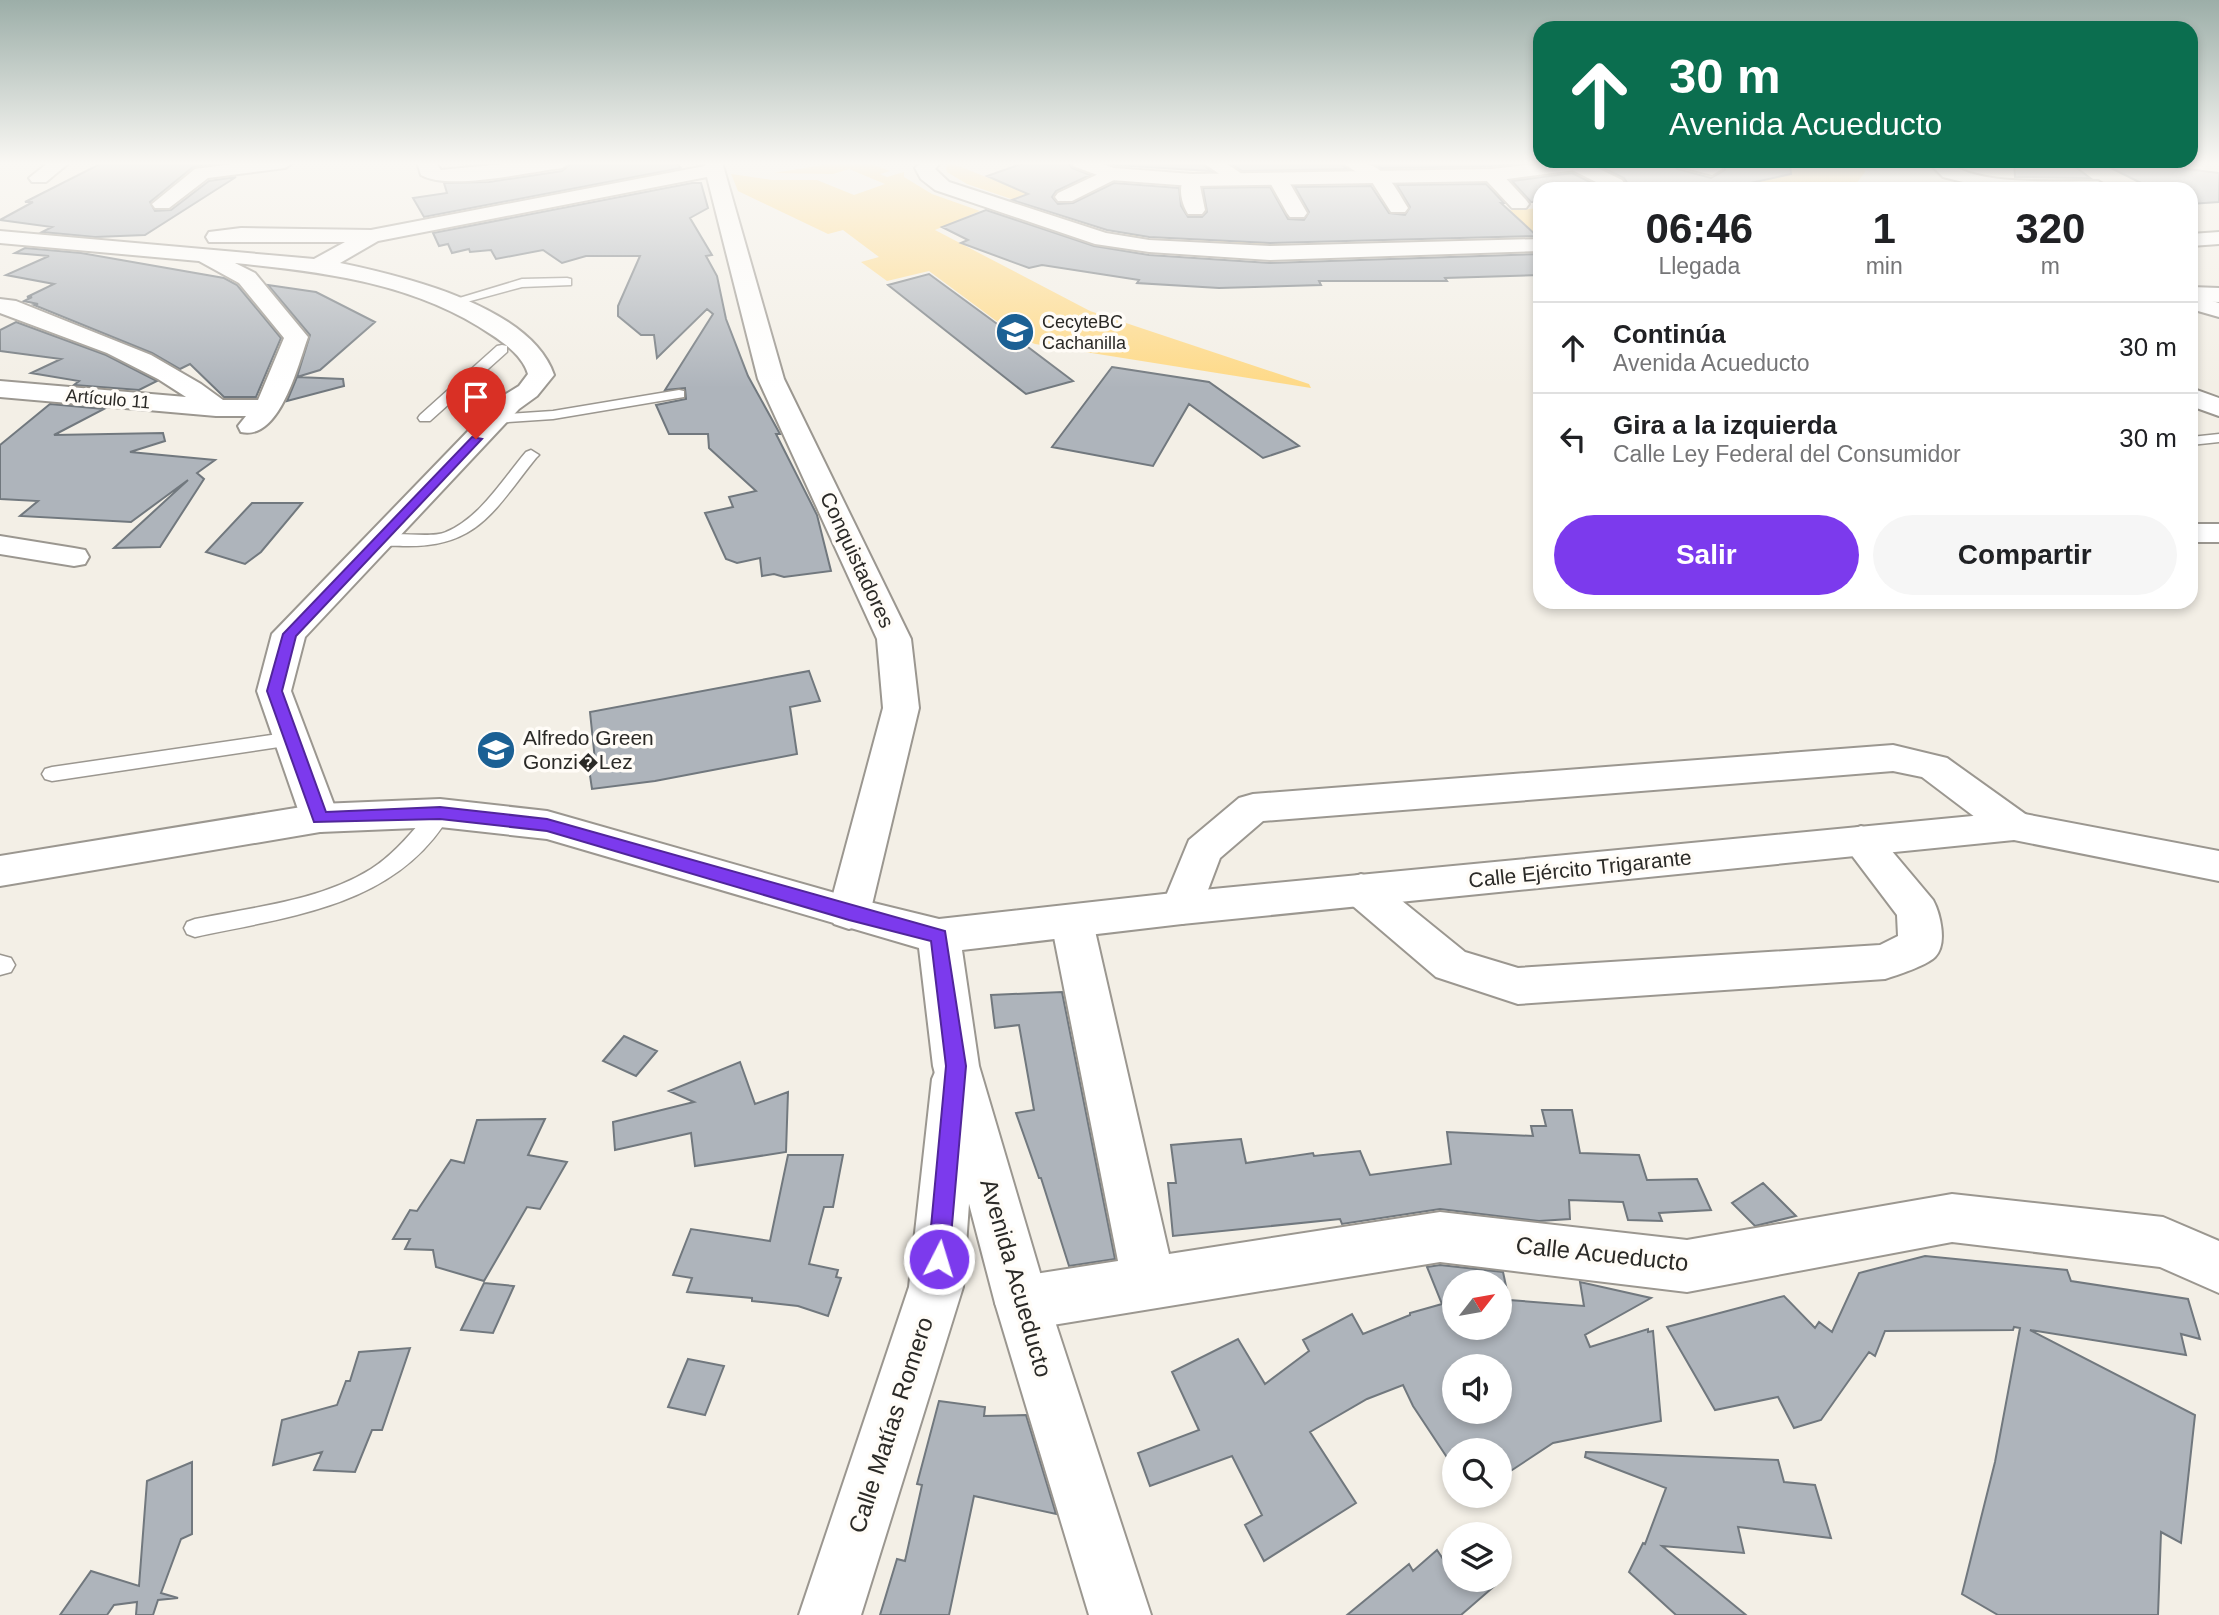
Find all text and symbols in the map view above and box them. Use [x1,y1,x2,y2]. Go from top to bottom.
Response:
icon: ahead [1554,49,1645,140]
text: 30 m [1669,49,1781,103]
text: Avenida Acueducto [1669,106,1942,142]
text: 06:46 [1646,205,1753,252]
text: 1 [1872,205,1896,252]
text: 320 [2015,205,2085,252]
text: Llegada [1658,253,1740,279]
text: min [1866,253,1903,279]
text: m [2041,253,2060,279]
school or university icon: CecyteBC Cachanilla [994,311,1036,353]
place label: CecyteBC Cachanilla [1042,312,1127,353]
text: Continúa [1613,319,1726,349]
icon: ahead [1554,329,1592,367]
text: 30 m [2119,332,2177,362]
text: Avenida Acueducto [1613,350,1810,376]
pin [446,367,506,439]
icon: arrive [457,378,495,416]
street label: Artículo 11 [65,385,151,413]
text: Gira a la izquierda [1613,410,1837,440]
icon: left [1554,420,1592,458]
text: 30 m [2119,423,2177,453]
text: Calle Ley Federal del Consumidor [1613,441,1961,467]
street label: Conquistadores [816,488,899,631]
button: Salir [1554,515,1859,595]
button: Compartir [1873,515,2177,595]
place label: Alfredo Green Gonzi�Lez [523,726,654,773]
school or university icon: Alfredo Green Gonzi�Lez [475,729,517,771]
street label: Calle Ejército Trigarante [1467,845,1693,892]
street label: Avenida Acueducto [975,1176,1058,1380]
position arrow [902,1222,976,1296]
street label: Calle Acueducto [1514,1231,1690,1276]
north arrow [1442,1270,1512,1340]
map controls [1442,1270,1512,1592]
street label: Calle Matías Romero [843,1313,938,1536]
button: sound [1442,1354,1512,1424]
button: search [1442,1438,1512,1508]
button: layers [1442,1522,1512,1592]

